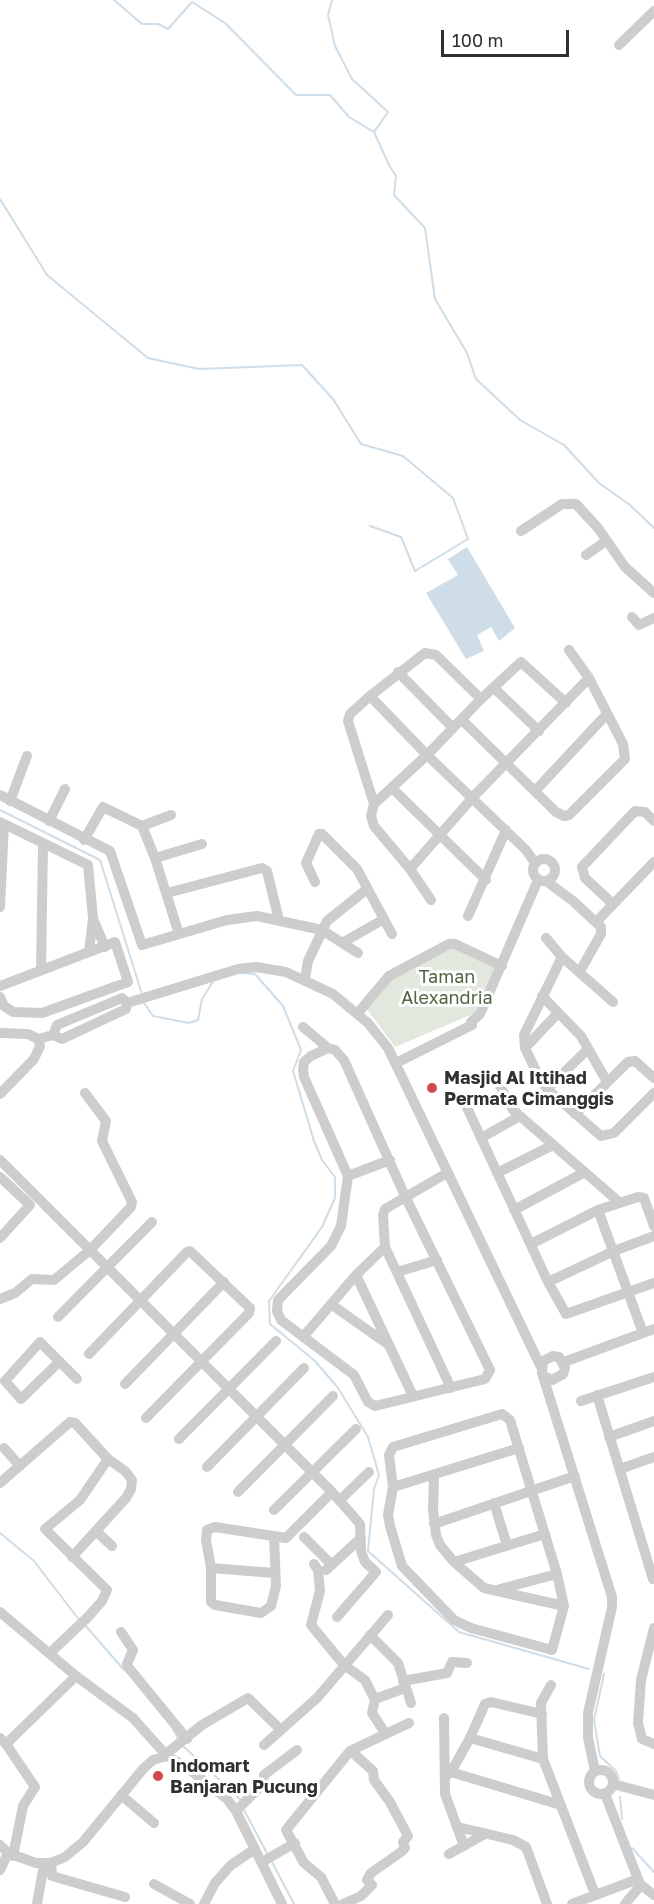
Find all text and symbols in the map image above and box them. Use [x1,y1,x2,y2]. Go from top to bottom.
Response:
scale bar [444,18,572,56]
text: 100 m [452,29,503,51]
park label: Taman Alexandria [401,966,493,1008]
place label: Masjid Al Ittihad Permata Cimanggis [444,1067,614,1110]
marker: Masjid Al Ittihad Permata Cimanggis [425,1081,439,1095]
place label: Indomart Banjaran Pucung [170,1755,318,1798]
marker: Indomart Banjaran Pucung [151,1769,165,1783]

